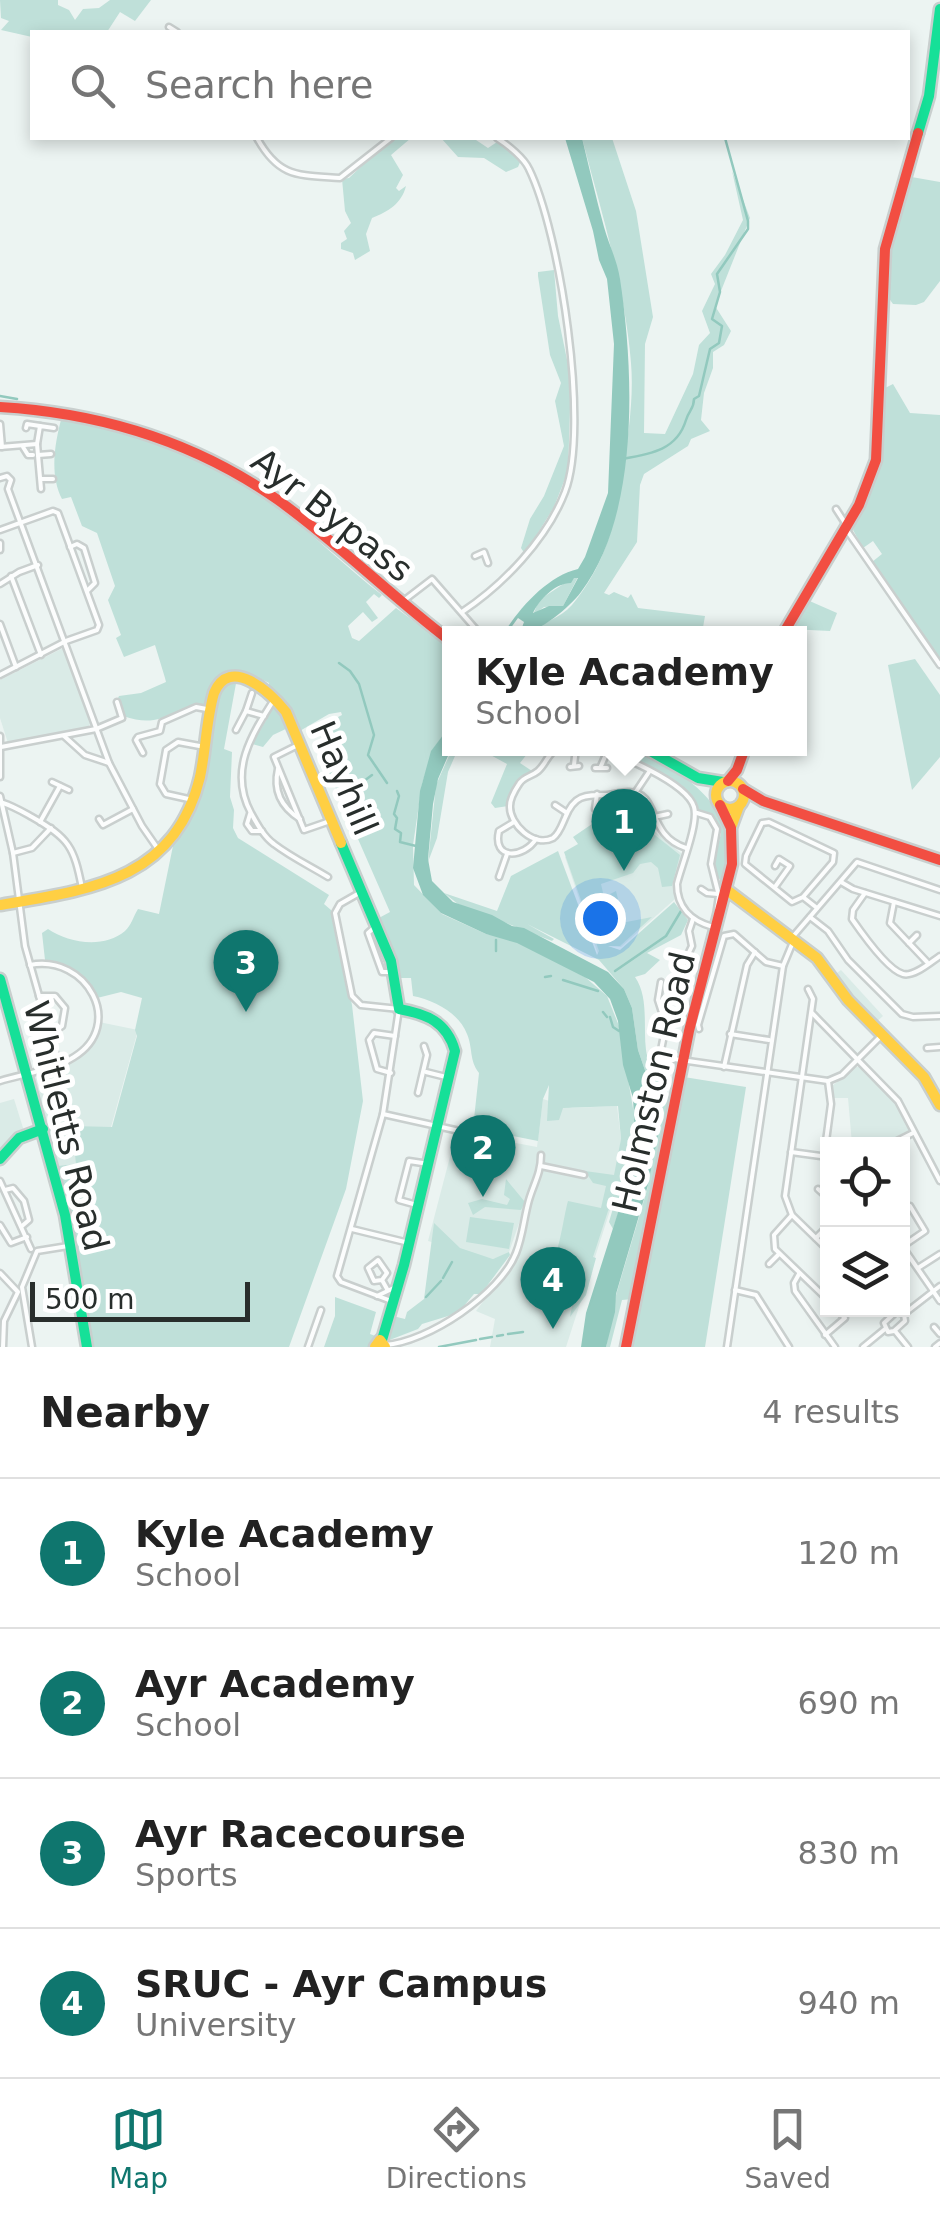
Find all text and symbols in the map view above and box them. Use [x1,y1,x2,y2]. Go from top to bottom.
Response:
search box [30,30,910,140]
icon: search [65,58,120,113]
text: Search here [145,63,373,107]
street label: Ayr Bypass [244,440,420,590]
popup [442,626,807,756]
text: Kyle Academy [475,650,774,694]
text: School [475,694,581,732]
street label: Hayhill [302,715,386,841]
pin: 1 [592,788,656,871]
your location [575,893,626,944]
pin: 3 [214,930,278,1012]
street label: Holmston Road [605,948,703,1216]
street label: Whitletts Road [16,997,116,1255]
pin: 2 [450,1114,516,1197]
map controls [820,1137,910,1317]
button: locate [820,1137,910,1227]
button: layers [820,1227,910,1317]
pin: 4 [520,1246,586,1329]
scale bar [30,1277,250,1322]
text: 500 m [45,1283,135,1316]
text: Nearby [40,1388,210,1437]
text: 4 results [762,1393,900,1431]
text: Kyle Academy [135,1512,434,1556]
text: 1 [61,1534,84,1572]
text: 120 m [798,1534,900,1572]
text: School [135,1556,241,1594]
text: Ayr Academy [135,1662,415,1706]
text: 2 [61,1684,84,1722]
text: 690 m [798,1684,900,1722]
text: School [135,1706,241,1744]
text: Ayr Racecourse [135,1812,466,1856]
text: 3 [61,1834,84,1872]
text: 830 m [798,1834,900,1872]
text: Sports [135,1856,238,1894]
text: SRUC - Ayr Campus [135,1962,547,2006]
text: 4 [61,1984,84,2022]
text: 940 m [798,1984,900,2022]
text: University [135,2006,296,2044]
tab: Map [109,2102,168,2195]
tab: Directions [386,2102,527,2195]
tab: Saved [745,2102,831,2195]

